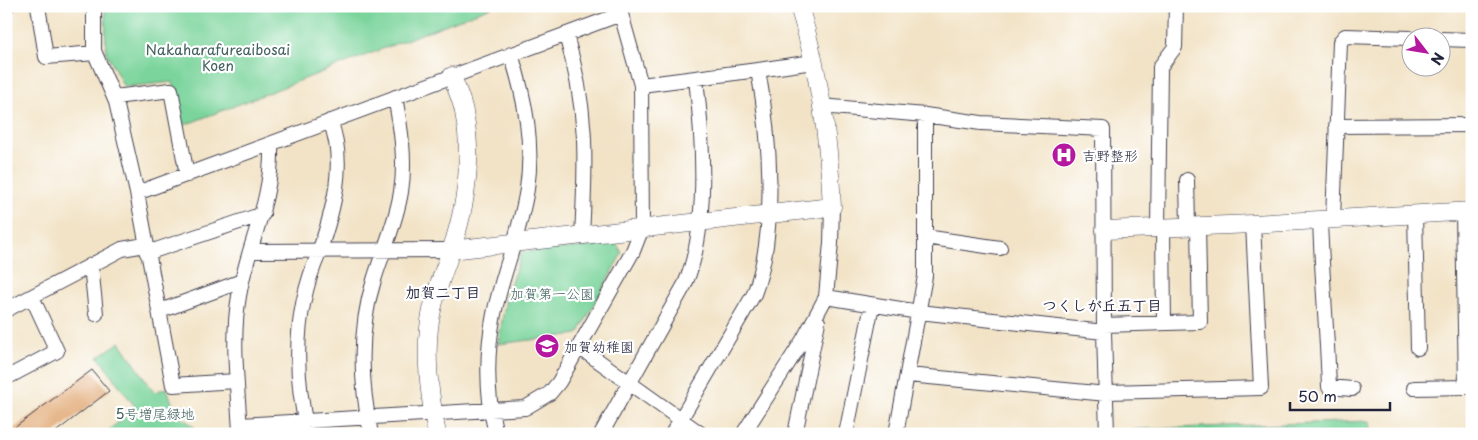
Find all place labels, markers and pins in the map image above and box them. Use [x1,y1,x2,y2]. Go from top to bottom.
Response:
hospital icon: 吉野整形 [1051,142,1077,168]
place label: 吉野整形 [1082,145,1138,166]
school or university icon: 加賀幼稚園 [534,333,560,359]
place label: 加賀幼稚園 [564,336,634,357]

